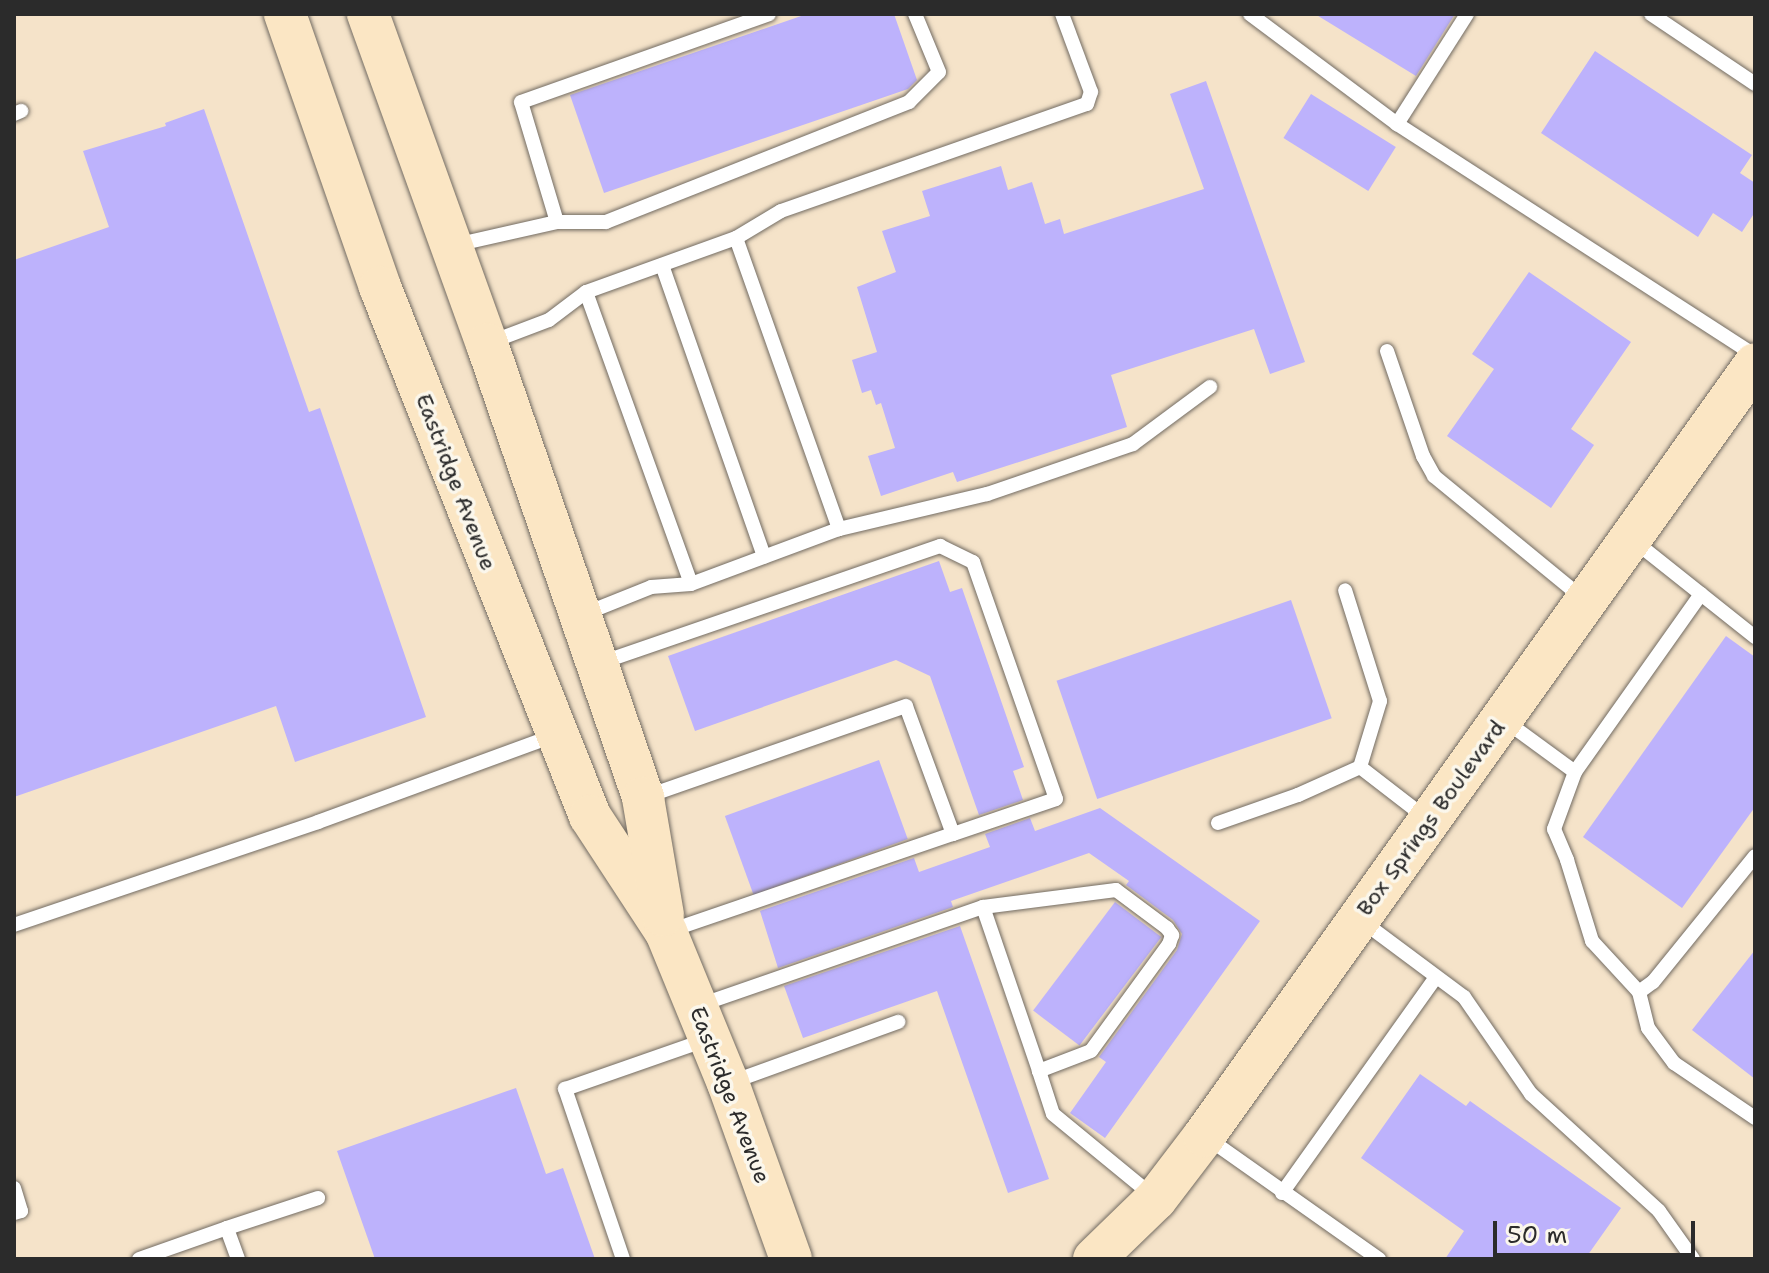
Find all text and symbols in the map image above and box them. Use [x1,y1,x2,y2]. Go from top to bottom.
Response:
street label: Eastridge Avenue [410,390,502,574]
street label: Box Springs Boulevard [1351,715,1511,921]
street label: Eastridge Avenue [684,1003,776,1187]
scale bar [1497,1205,1699,1255]
text: 50 m [1507,1219,1567,1251]

